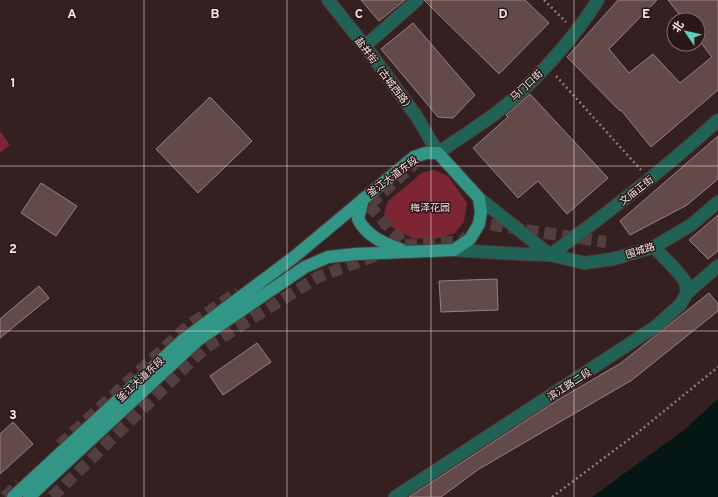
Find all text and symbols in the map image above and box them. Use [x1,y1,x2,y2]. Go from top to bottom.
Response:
text: A [67,7,77,23]
text: B [211,7,220,23]
text: C [355,7,363,23]
text: D [498,7,508,23]
text: E [642,7,650,23]
north arrow [666,12,706,52]
text: 北 [670,18,687,35]
street label: 盐井街（古城西路） [352,35,416,115]
street label: 马门口街 [508,68,546,104]
text: 1 [10,76,16,92]
street label: 釜江大道东段 [365,154,421,200]
street label: 文庙正街 [617,174,657,209]
park label: 梅泽花园 [410,202,450,215]
street label: 围城路 [624,241,657,262]
text: 2 [9,242,17,258]
street label: 釜江大道东段 [115,355,167,405]
street label: 滨江路二段 [545,366,594,404]
text: 3 [9,408,17,424]

